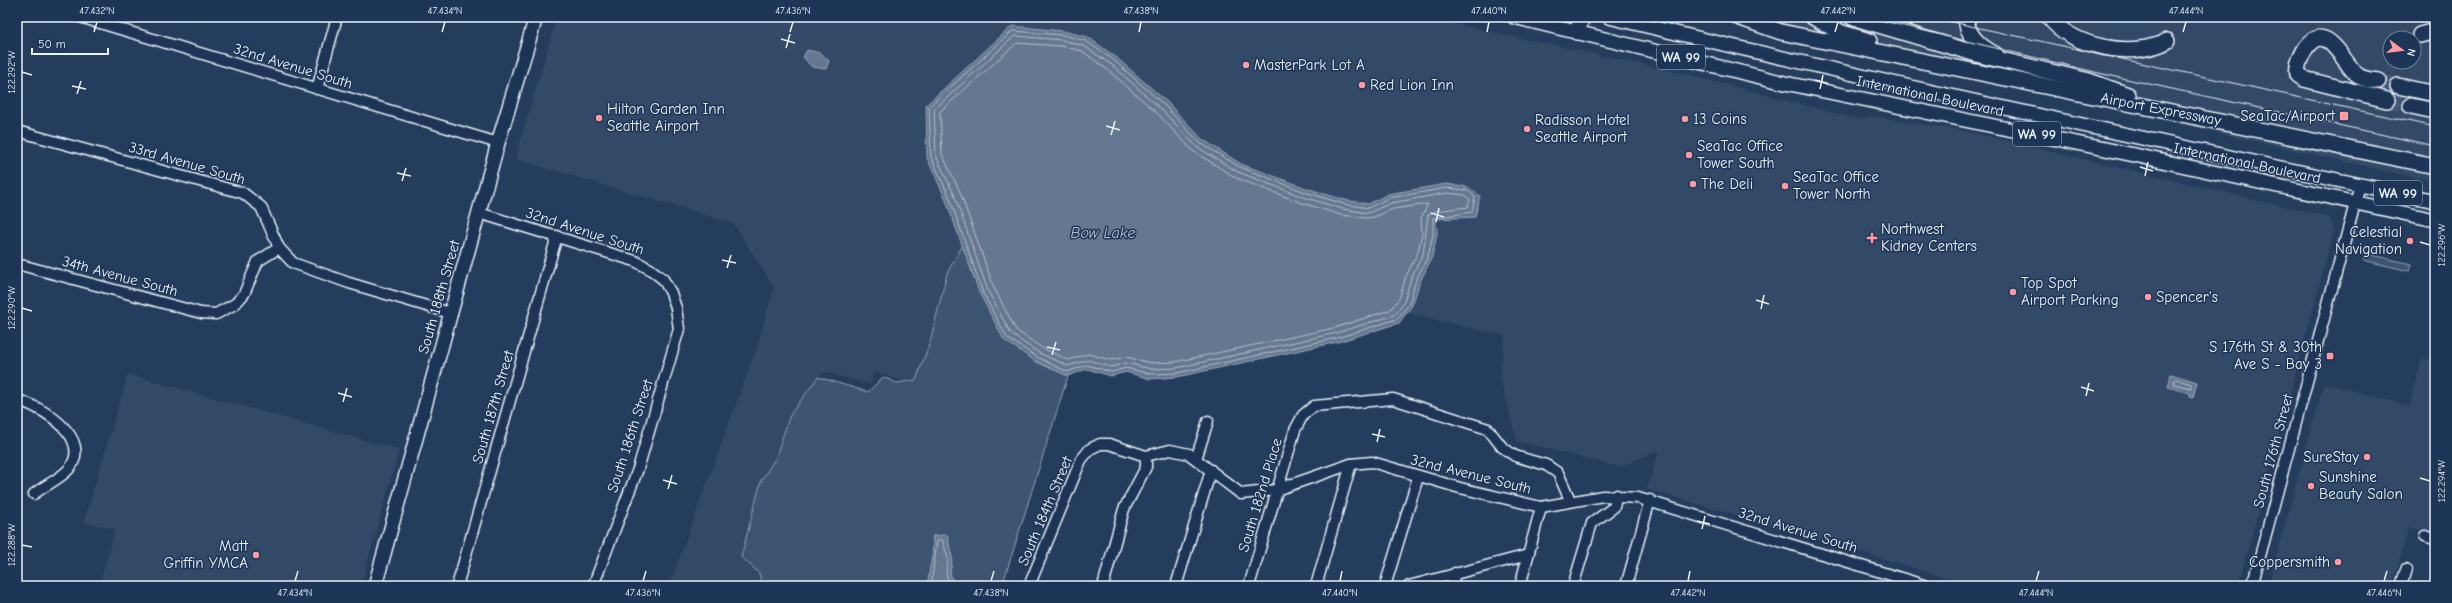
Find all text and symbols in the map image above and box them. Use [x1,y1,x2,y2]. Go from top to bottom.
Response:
text: 47.432°N [79,5,115,17]
text: 47.434°N [428,5,462,17]
text: 47.436°N [775,5,811,17]
text: 47.438°N [1123,5,1159,17]
text: 47.440°N [1471,5,1507,17]
text: 47.442°N [1820,5,1856,17]
text: 47.444°N [2169,5,2203,17]
scale bar [32,30,108,56]
north arrow [2382,30,2422,70]
text: 50 m [38,37,66,51]
street label: 32nd Avenue South [231,39,355,93]
road number: WA 99 [1657,45,1705,69]
text: N [2404,47,2418,58]
text: 122.292°W [6,50,18,93]
place label: MasterPark Lot A [1254,56,1365,74]
marker: MasterPark Lot A [1241,60,1251,70]
street label: International Boulevard [1855,72,2005,120]
place label: Red Lion Inn [1370,76,1454,94]
marker: Red Lion Inn [1357,80,1367,90]
street label: Airport Expressway [2099,89,2223,130]
place label: Hilton Garden Inn Seattle Airport [607,100,725,135]
place label: SeaTac/Airport [2240,107,2336,125]
place label: 13 Coins [1693,110,1747,128]
marker: SeaTac/Airport [2338,110,2350,122]
place label: Radisson Hotel Seattle Airport [1535,111,1630,146]
marker: Hilton Garden Inn Seattle Airport [594,113,604,123]
marker: 13 Coins [1680,114,1690,124]
road number: WA 99 [2013,122,2061,146]
marker: Radisson Hotel Seattle Airport [1522,124,1532,134]
place label: SeaTac Office Tower South [1697,137,1784,172]
street label: 33rd Avenue South [127,138,247,188]
street label: International Boulevard [2172,139,2322,187]
marker: SeaTac Office Tower South [1684,150,1694,160]
place label: SeaTac Office Tower North [1793,168,1880,203]
place label: The Deli [1701,175,1753,193]
marker: The Deli [1688,179,1698,189]
marker: SeaTac Office Tower North [1780,181,1790,191]
road number: WA 99 [2374,181,2422,205]
street label: 32nd Avenue South [523,203,647,259]
place label: Northwest Kidney Centers [1881,220,1977,255]
place label: Celestial Navigation [2335,223,2402,258]
text: 122.296°W [2436,223,2448,267]
water label: Bow Lake [1070,224,1136,242]
marker: Northwest Kidney Centers [1866,232,1878,244]
marker: Celestial Navigation [2405,236,2415,246]
street label: South 188th Street [414,237,464,356]
street label: 34th Avenue South [60,252,180,300]
place label: Top Spot Airport Parking [2021,274,2119,309]
text: 122.290°W [6,286,18,330]
marker: Top Spot Airport Parking [2008,287,2018,297]
place label: Spencer's [2156,288,2218,306]
marker: Spencer's [2143,292,2153,302]
place label: S 176th St & 30th Ave S - Bay 3 [2209,338,2322,373]
street label: South 187th Street [468,348,518,466]
marker: S 176th St & 30th Ave S - Bay 3 [2325,351,2335,361]
street label: South 186th Street [603,376,657,495]
street label: South 176th Street [2249,391,2297,510]
street label: South 182nd Place [1234,435,1286,554]
place label: SureStay [2303,448,2359,466]
street label: 32nd Avenue South [1409,450,1533,498]
marker: SureStay [2362,452,2372,462]
street label: South 184th Street [1014,453,1076,568]
text: 122.294°W [2436,459,2448,502]
place label: Sunshine Beauty Salon [2319,468,2403,503]
marker: Sunshine Beauty Salon [2306,481,2316,491]
street label: 32nd Avenue South [1736,503,1860,557]
text: 122.288°W [6,523,18,566]
place label: Matt Griffin YMCA [163,537,249,572]
marker: Matt Griffin YMCA [251,550,261,560]
place label: Coppersmith [2249,553,2330,571]
marker: Coppersmith [2333,557,2343,567]
text: 47.434°N [278,587,312,599]
text: 47.436°N [625,587,661,599]
text: 47.438°N [973,587,1009,599]
text: 47.440°N [1322,587,1358,599]
text: 47.442°N [1670,587,1706,599]
text: 47.444°N [2019,587,2053,599]
text: 47.446°N [2366,587,2402,599]

